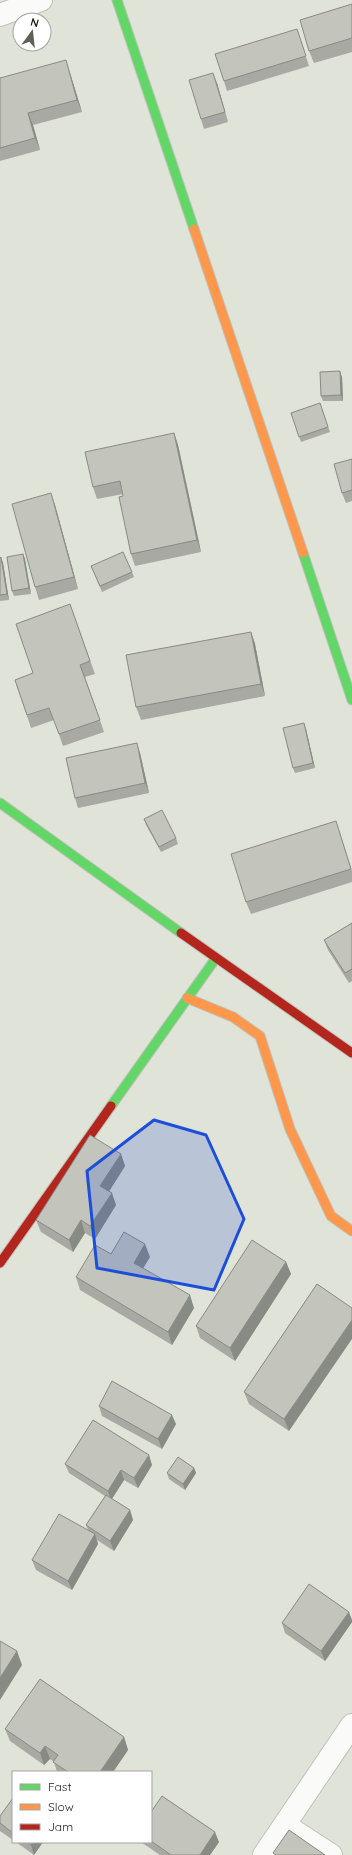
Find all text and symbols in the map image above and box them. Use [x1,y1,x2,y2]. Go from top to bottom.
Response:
north arrow [12,12,52,52]
text: N [29,15,40,30]
legend [12,1771,152,1843]
text: Fast [48,1779,72,1794]
text: Slow [48,1799,74,1814]
text: Jam [48,1819,73,1834]

